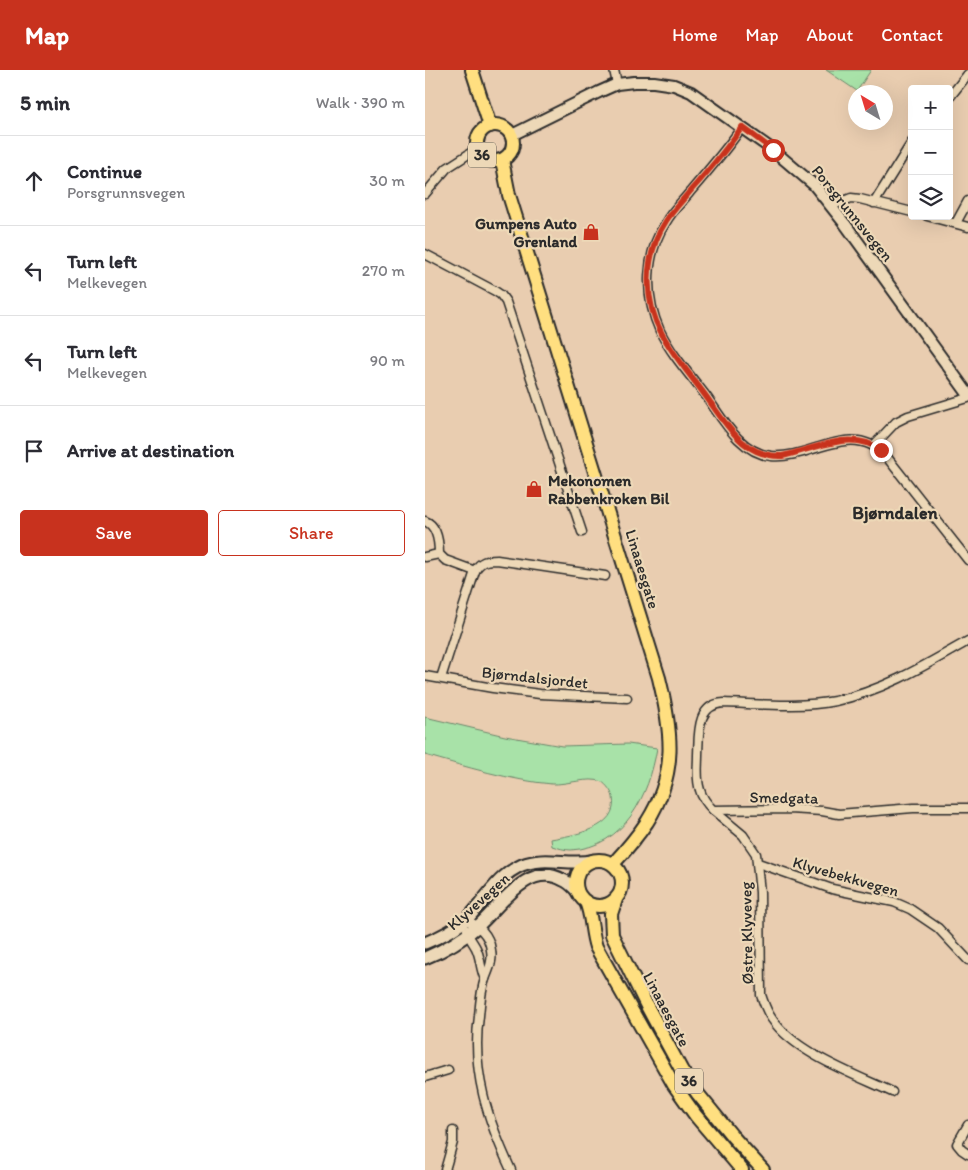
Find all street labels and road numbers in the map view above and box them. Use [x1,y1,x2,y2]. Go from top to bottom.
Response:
road number: 36 [468,142,496,168]
street label: Porsgrunnsvegen [808,161,897,265]
street label: Linaaesgate [621,527,664,611]
street label: Bjørndalsjordet [481,662,589,693]
street label: Smedgata [749,787,819,808]
street label: Klyvebekkvegen [791,852,901,901]
street label: Klyvevegen [443,868,513,934]
street label: Østre Klyveveg [736,881,757,985]
street label: Linaaesgate [639,969,694,1050]
road number: 36 [675,1068,703,1094]

